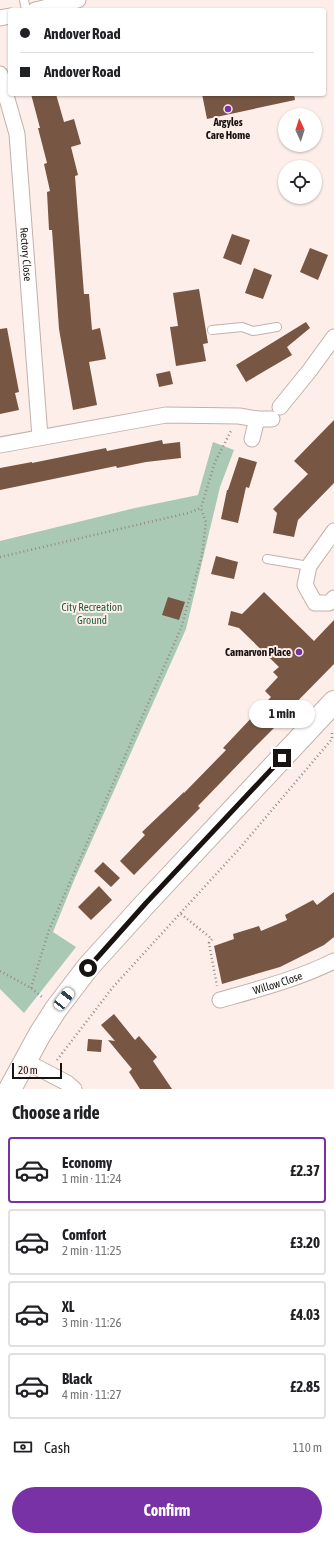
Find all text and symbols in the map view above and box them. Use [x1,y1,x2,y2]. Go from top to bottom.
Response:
text: Andover Road [44,25,121,42]
text: Andover Road [44,63,121,80]
marker: Argyles Care Home [223,104,233,114]
north arrow [278,108,322,152]
map controls [278,108,322,204]
place label: Argyles Care Home [206,116,250,141]
button: locate [278,160,322,204]
street label: Rectory Close [18,227,34,282]
park label: City Recreation Ground [62,601,122,626]
place label: Carnarvon Place [225,646,291,658]
marker: Carnarvon Place [294,647,304,657]
callout: 1 min [249,700,315,728]
text: 1 min [269,706,295,721]
route end [273,749,291,767]
route start [79,959,97,977]
street label: Willow Close [251,969,304,996]
car [52,986,76,1012]
scale bar [12,1061,62,1080]
text: 20 m [18,1064,38,1076]
text: Choose a ride [12,1102,100,1123]
icon: car [14,1152,50,1188]
text: Economy [62,1154,112,1171]
text: £2.37 [290,1162,320,1179]
text: 1 min · 11:24 [62,1171,122,1186]
icon: car [14,1224,50,1260]
text: Comfort [62,1226,106,1243]
text: £3.20 [290,1234,320,1251]
text: 2 min · 11:25 [62,1243,122,1258]
icon: car [14,1296,50,1332]
text: XL [62,1298,75,1315]
text: £4.03 [290,1306,320,1323]
text: 3 min · 11:26 [62,1315,122,1330]
icon: car [14,1368,50,1404]
text: Black [62,1370,92,1387]
text: £2.85 [290,1378,320,1395]
text: 4 min · 11:27 [62,1387,122,1402]
icon: cash [12,1436,34,1458]
text: Cash [44,1439,70,1456]
text: 110 m [293,1440,322,1455]
button: Confirm [12,1487,322,1533]

